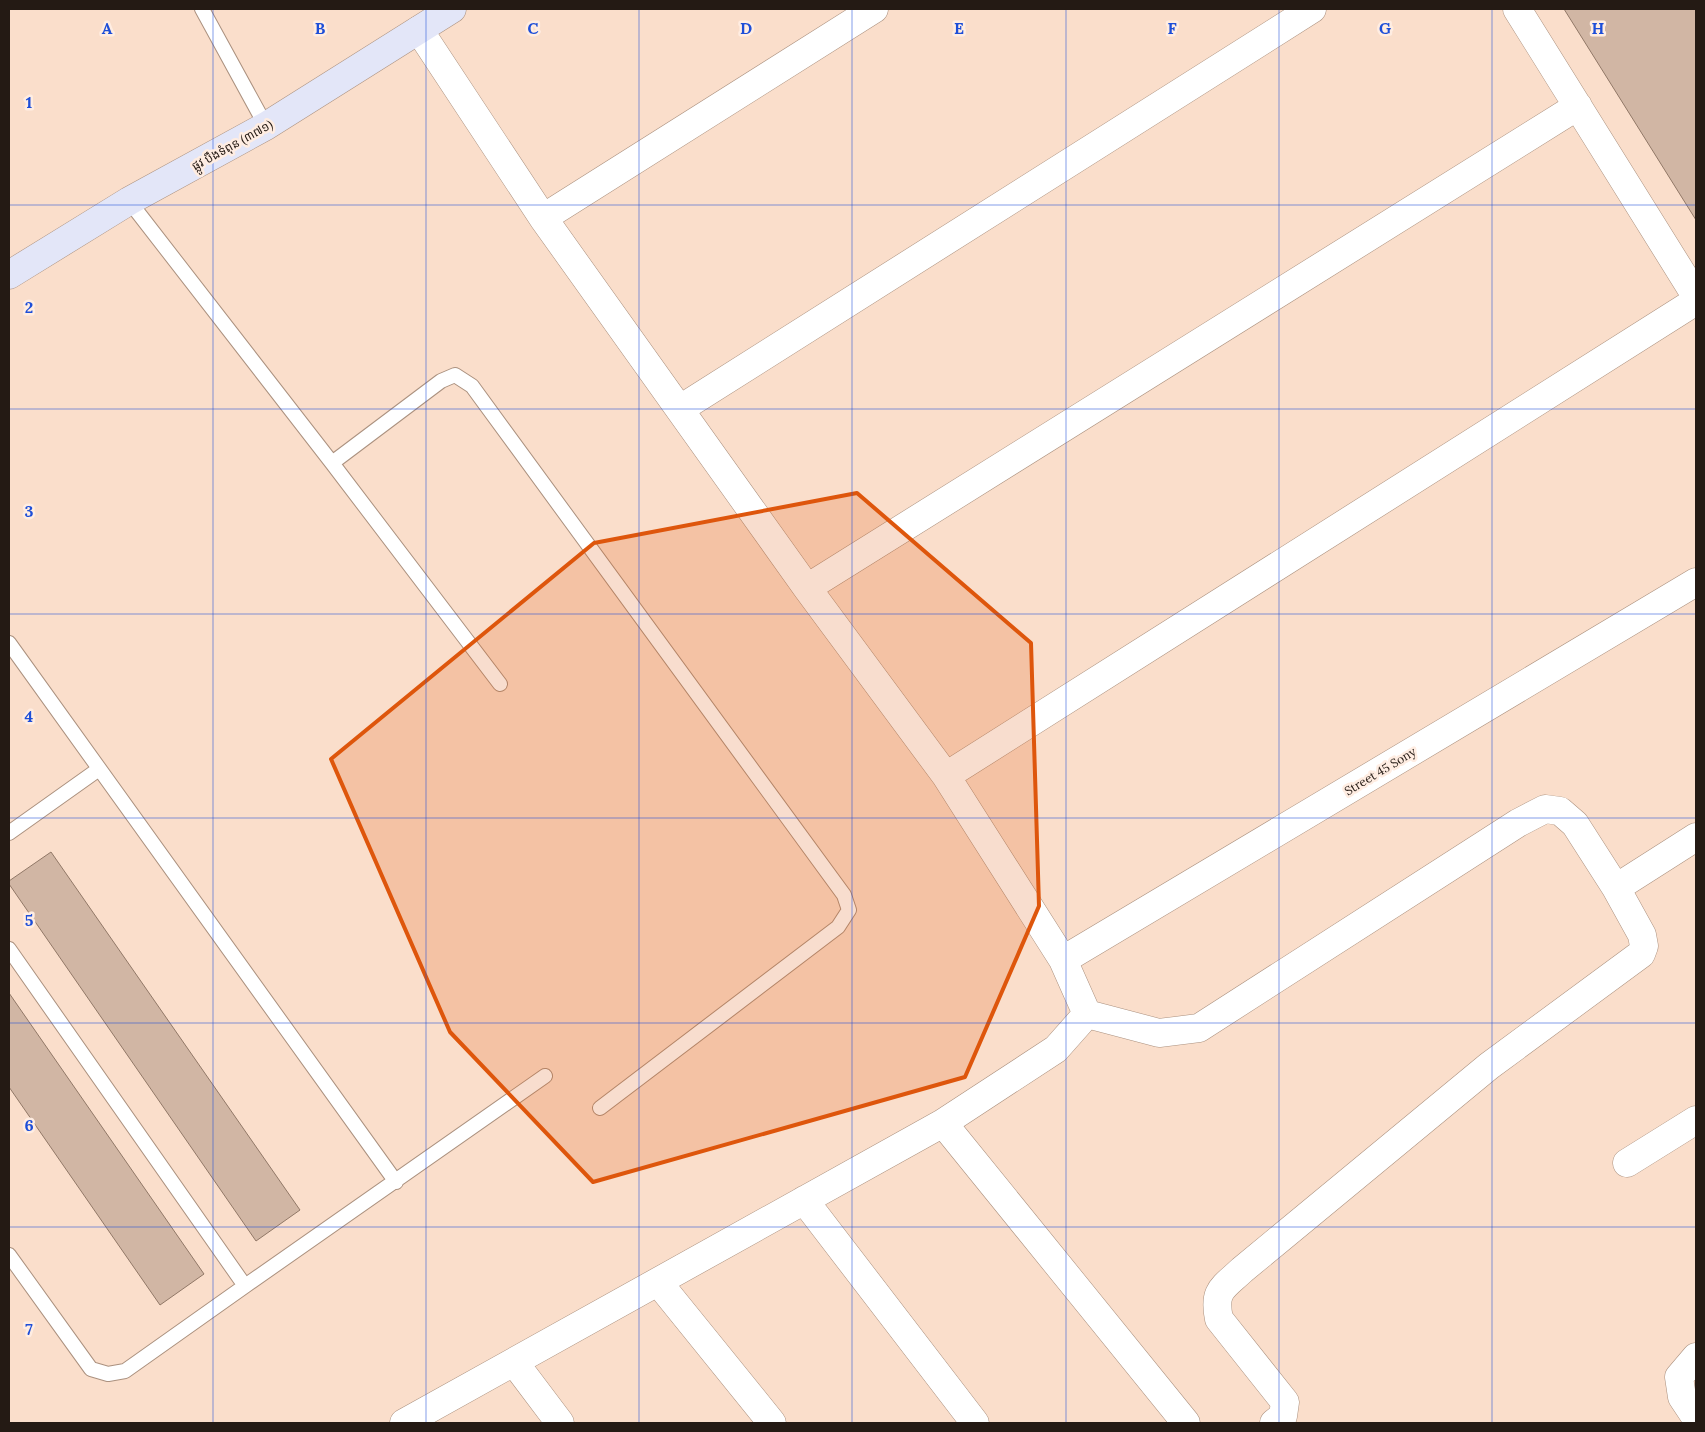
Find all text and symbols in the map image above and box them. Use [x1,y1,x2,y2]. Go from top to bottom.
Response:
text: A [102,18,113,38]
text: B [315,18,326,38]
text: C [527,18,539,38]
text: D [740,18,752,38]
text: E [954,18,964,38]
text: F [1167,18,1177,38]
text: G [1379,18,1391,38]
text: H [1592,18,1605,38]
text: 1 [26,92,32,112]
street label: ផ្លូវ បឹងទំពុន (៣៧១) [189,116,277,177]
text: 2 [25,297,33,317]
text: 3 [25,501,34,521]
text: 4 [25,706,34,726]
street label: Street 45 Sony [1342,743,1419,798]
text: 5 [25,910,34,930]
text: 6 [24,1115,34,1135]
text: 7 [25,1319,33,1339]

